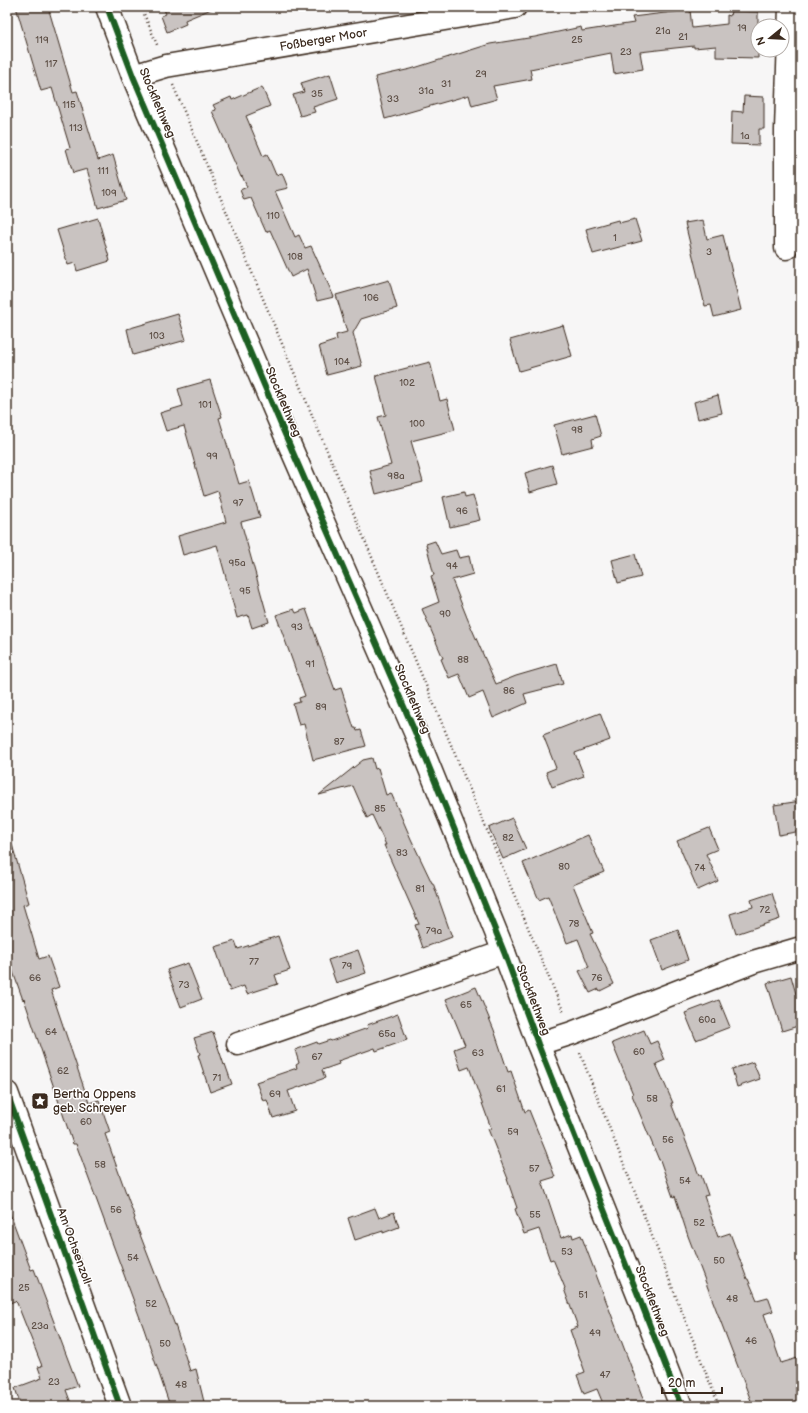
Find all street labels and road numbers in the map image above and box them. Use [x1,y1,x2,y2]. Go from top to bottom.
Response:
street label: Foßberger Moor [278,25,369,54]
street label: Stockflethweg [136,66,179,140]
street label: Stockflethweg [262,365,305,439]
street label: Stockflethweg [391,662,434,736]
street label: Stockflethweg [513,962,553,1038]
street label: Am Ochsenzoll [53,1206,95,1286]
street label: Stockflethweg [632,1263,672,1339]

